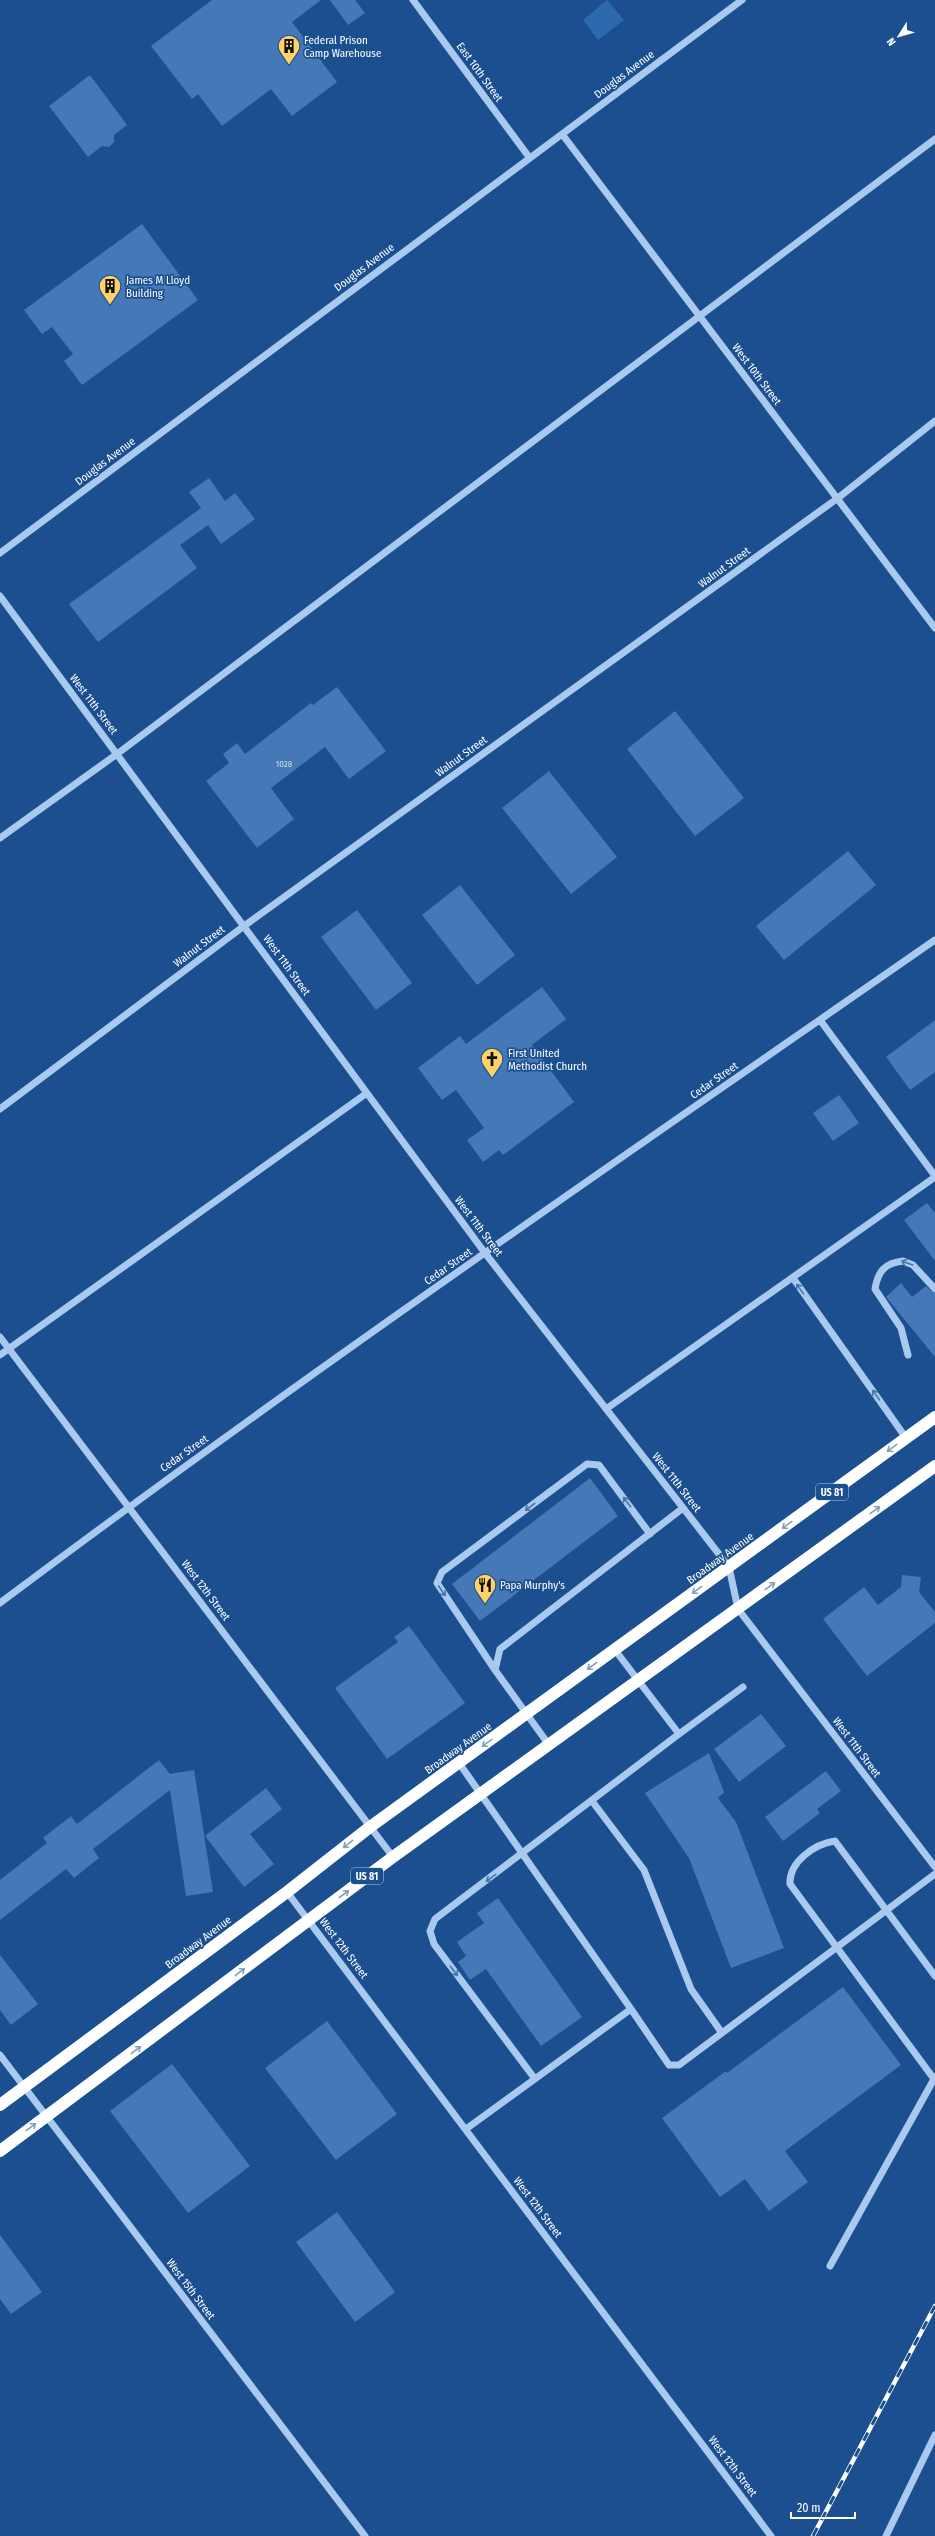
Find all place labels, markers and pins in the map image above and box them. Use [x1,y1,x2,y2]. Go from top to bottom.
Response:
building icon: Federal Prison Camp Warehouse [276,33,302,66]
place label: Federal Prison Camp Warehouse [304,34,382,60]
building icon: James M Lloyd Building [97,273,123,306]
place label: James M Lloyd Building [126,274,190,300]
church icon: First United Methodist Church [479,1046,505,1079]
place label: First United Methodist Church [508,1047,587,1073]
restaurant icon: Papa Murphy's [472,1572,498,1605]
place label: Papa Murphy's [500,1579,565,1592]

